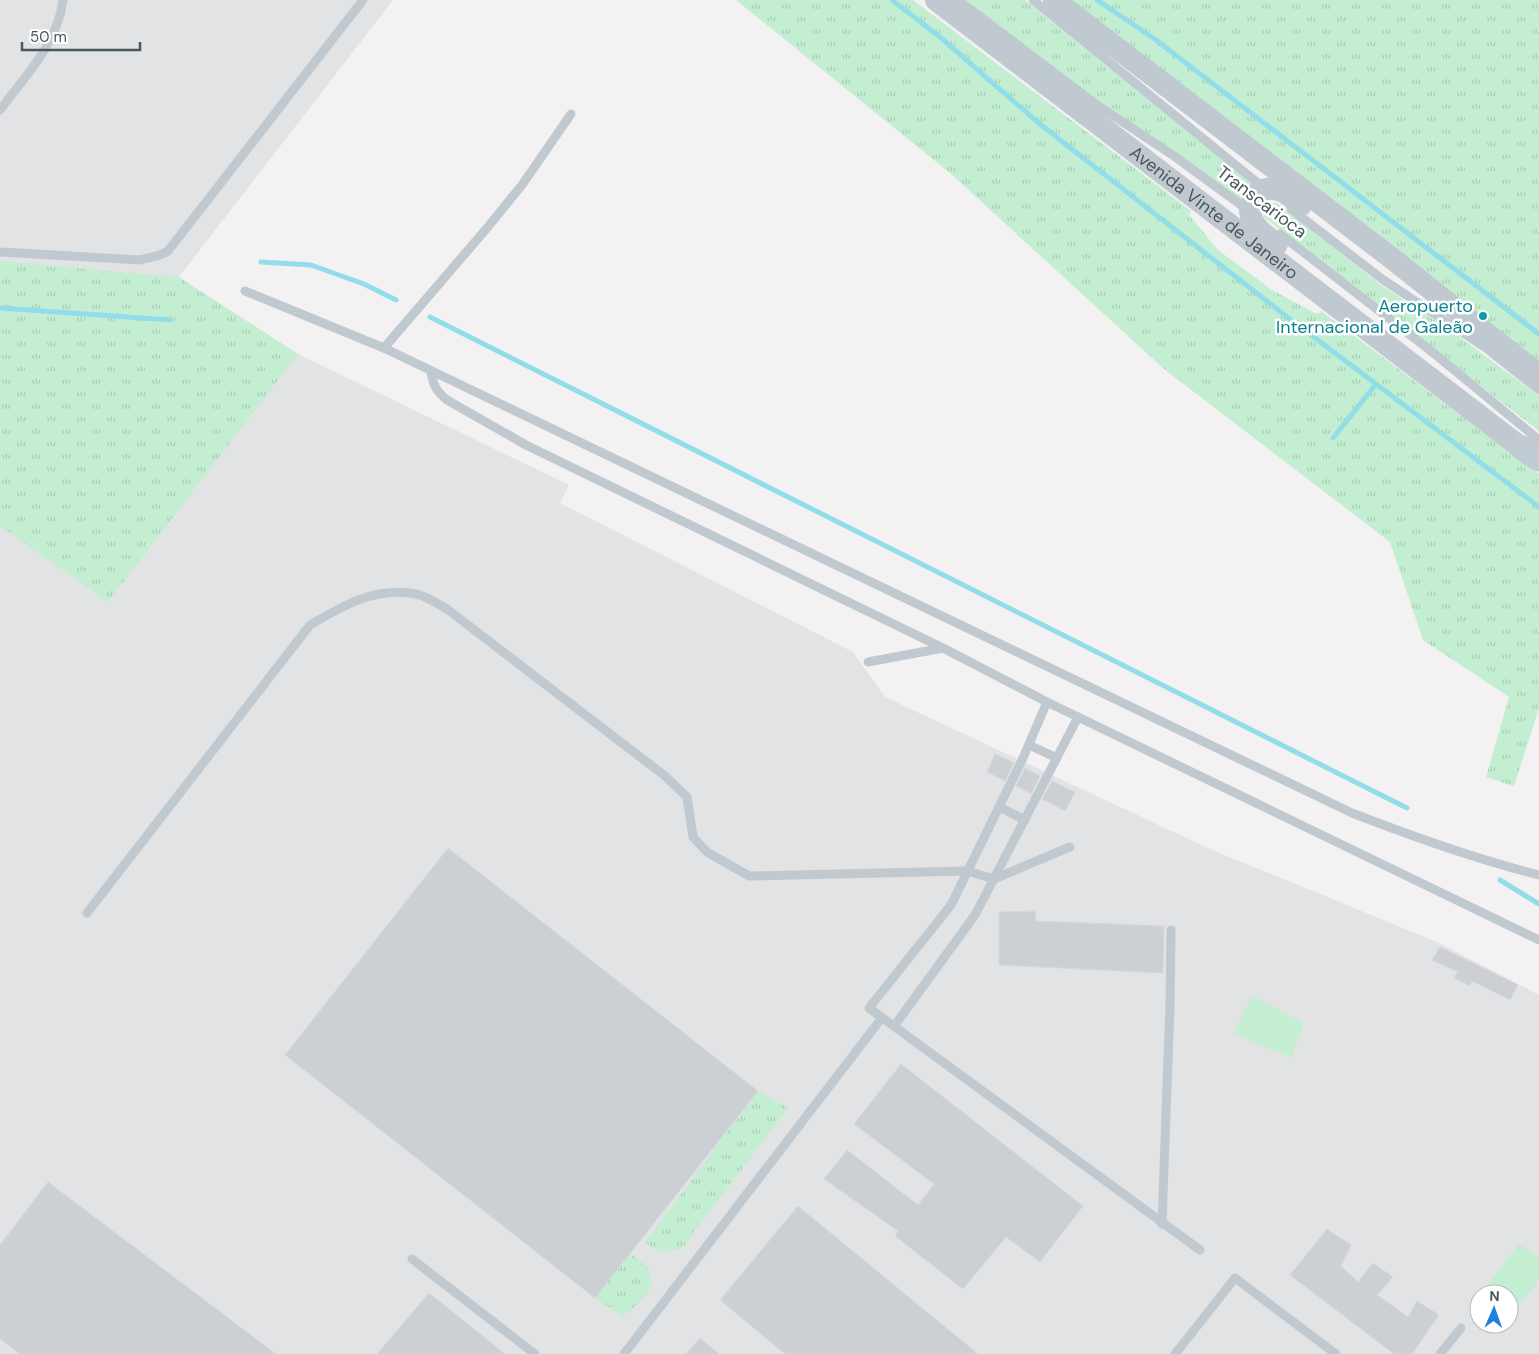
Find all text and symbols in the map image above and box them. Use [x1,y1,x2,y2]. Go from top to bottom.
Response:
scale bar [22,20,140,52]
text: 50 m [30,27,67,47]
street label: Avenida Vinte de Janeiro [1125,140,1303,285]
street label: Transcarioca [1212,160,1312,244]
place label: Aeropuerto Internacional de Galeão [1276,294,1473,339]
marker: Aeropuerto Internacional de Galeão [1477,310,1489,322]
north arrow [1469,1284,1519,1334]
text: N [1489,1287,1500,1305]

